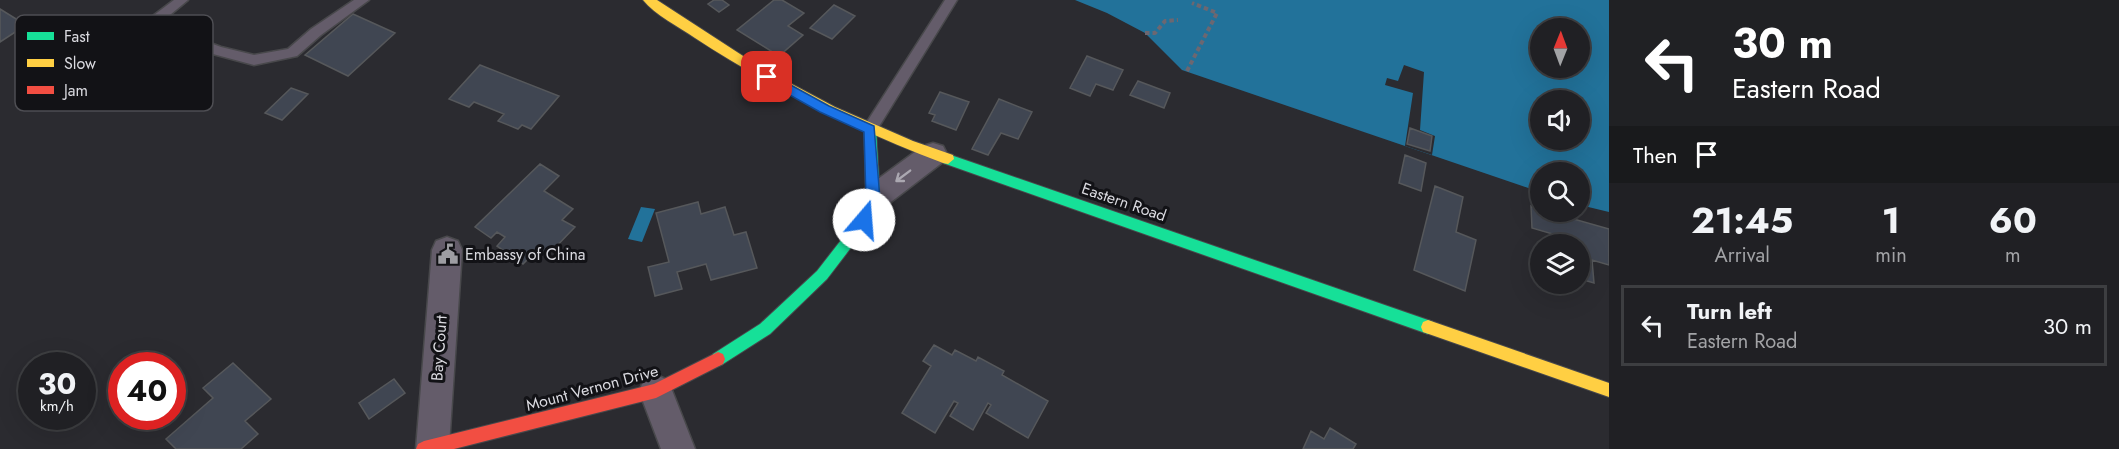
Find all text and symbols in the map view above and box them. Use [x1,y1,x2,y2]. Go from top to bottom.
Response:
text: 30 m [1732,13,1833,74]
legend [15,15,213,111]
north arrow [1530,18,1590,78]
map controls [1530,18,1590,294]
icon: left [1633,24,1711,102]
text: Fast [64,25,90,48]
pin [741,51,792,102]
text: Slow [64,52,96,75]
icon: arrive [750,60,783,93]
text: Eastern Road [1732,69,1881,108]
text: Jam [62,79,88,102]
button: sound [1530,90,1590,150]
icon: arrive [1690,138,1723,171]
text: Then [1633,139,1678,171]
button: search [1530,162,1590,222]
one-way arrow [896,170,912,183]
street label: Eastern Road [1079,177,1169,227]
position arrow [832,188,896,252]
text: 21:45 [1691,194,1793,246]
text: 1 [1882,194,1900,246]
text: 60 [1989,194,2037,246]
button: layers [1530,234,1590,294]
text: Arrival [1715,241,1770,270]
text: min [1875,241,1907,270]
text: m [2005,241,2021,270]
public building icon: Embassy of China [436,242,460,266]
place label: Embassy of China [465,243,585,266]
text: Turn left [1687,295,1772,327]
icon: left [1636,309,1669,342]
text: 30 m [2043,310,2092,342]
street label: Bay Court [425,314,453,382]
text: Eastern Road [1687,327,1797,356]
speed limit sign: 40 [108,352,186,430]
street label: Mount Vernon Drive [523,359,661,417]
text: 30 [38,362,76,405]
text: km/h [40,395,74,417]

